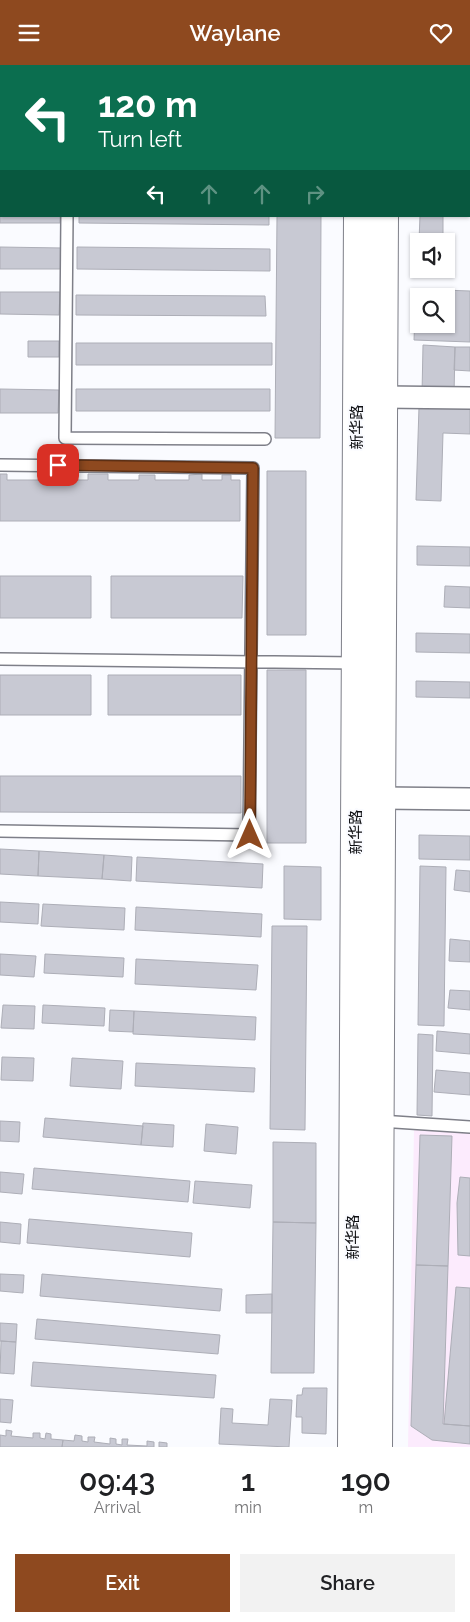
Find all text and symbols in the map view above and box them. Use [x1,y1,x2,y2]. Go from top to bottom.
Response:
icon: menu [15,19,43,47]
icon: heart [427,19,455,47]
text: Waylane [189,20,281,46]
text: 120 m [98,84,198,125]
icon: left [15,85,80,150]
text: Turn left [98,126,182,152]
icon: left [142,180,170,208]
icon: ahead [195,180,223,208]
icon: ahead [248,180,276,208]
icon: right [301,180,329,208]
map controls [410,233,455,333]
button: sound [410,233,455,278]
button: search [410,288,455,333]
street label: 新华路 [348,404,366,450]
pin [37,444,79,486]
icon: arrive [44,451,72,479]
position arrow [223,808,275,860]
street label: 新华路 [347,809,365,855]
street label: 新华路 [344,1214,362,1260]
text: 09:43 [79,1463,155,1498]
text: 1 [241,1463,255,1498]
text: 190 [341,1463,391,1498]
text: Arrival [94,1498,141,1517]
text: min [234,1498,262,1517]
text: m [359,1498,373,1517]
button: Exit [15,1554,230,1612]
button: Share [240,1554,455,1612]

